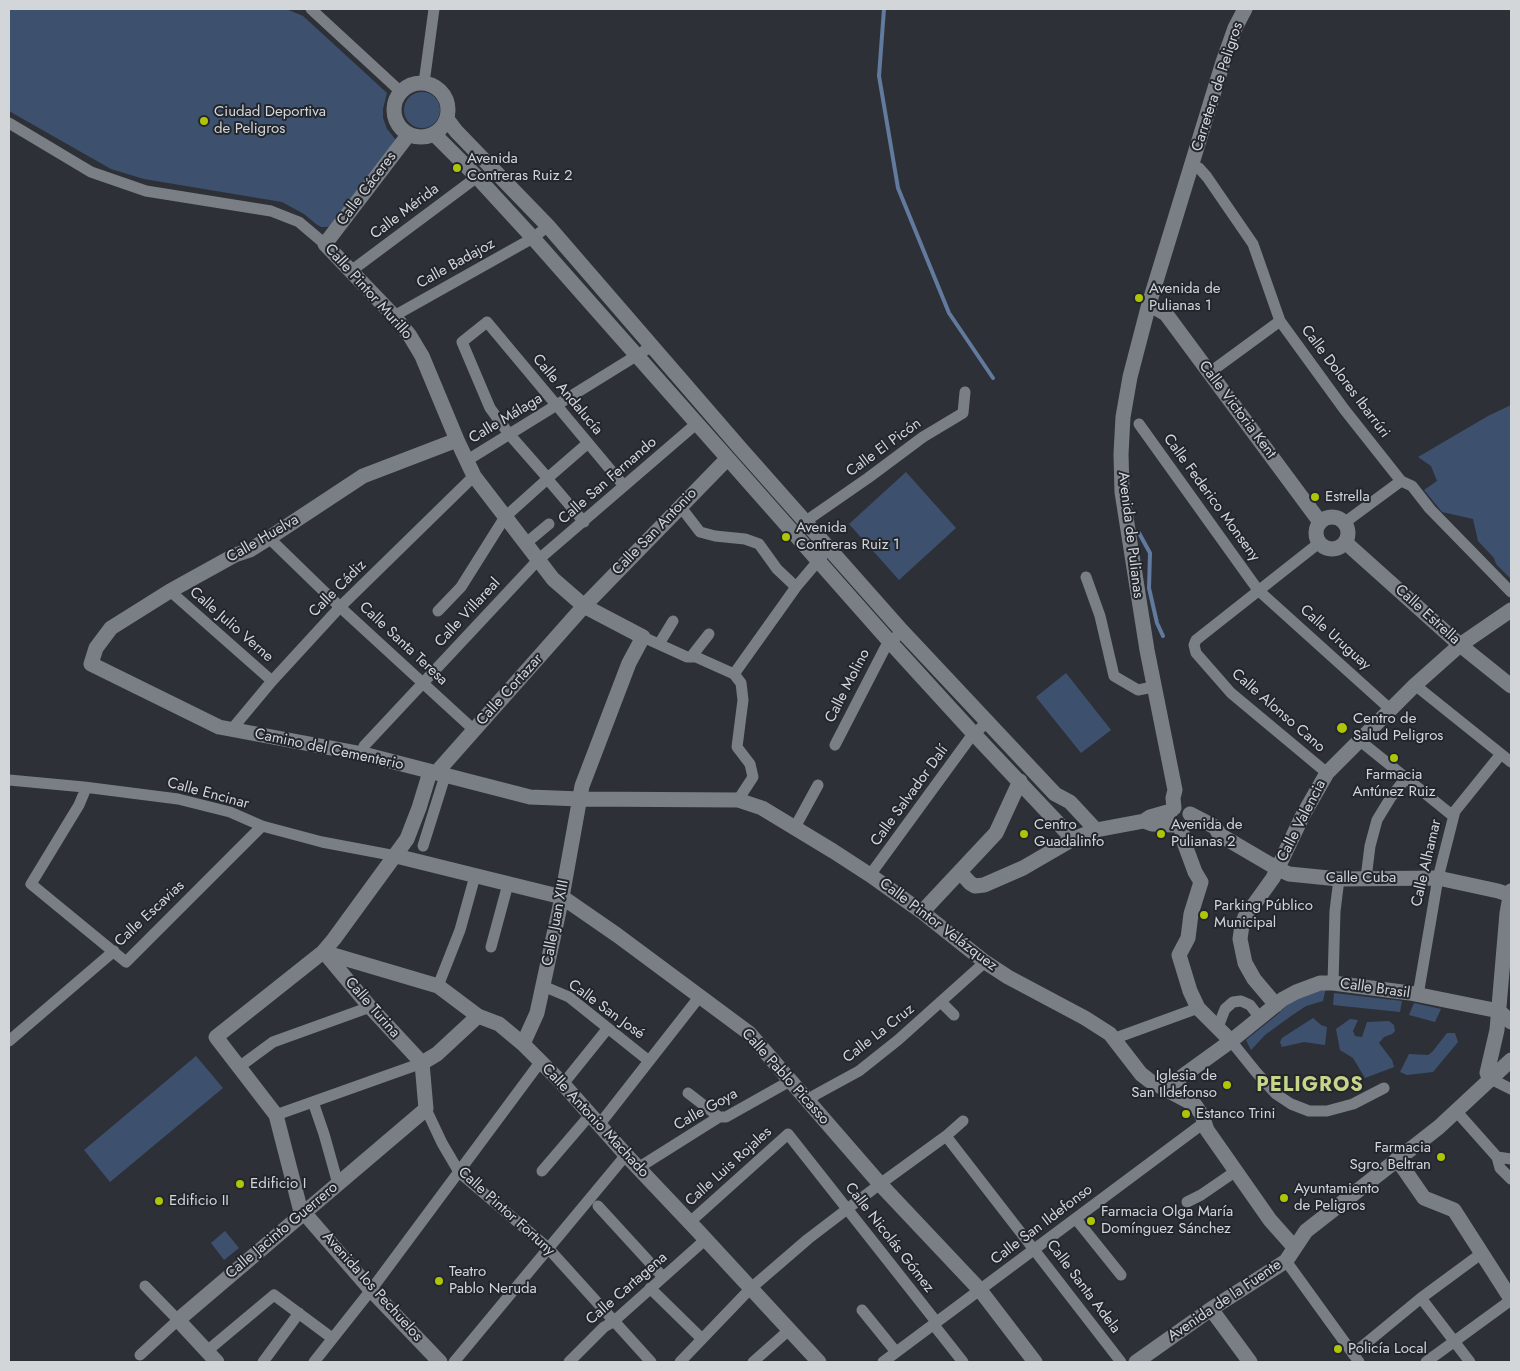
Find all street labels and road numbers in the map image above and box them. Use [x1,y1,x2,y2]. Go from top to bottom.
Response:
street label: Carretera de Peligros [1189,20,1247,154]
street label: Calle Cáceres [333,149,401,229]
street label: Calle Mérida [367,180,443,244]
street label: Calle Badajoz [414,235,498,293]
street label: Calle Pintor Murillo [320,241,416,343]
street label: Calle Dolores Ibarrúri [1297,322,1393,442]
street label: Calle Andalucía [528,351,606,439]
street label: Calle Victoria Kent [1194,358,1280,462]
street label: Calle Málaga [466,390,546,448]
street label: Calle El Picón [843,415,925,481]
street label: Calle Federico Monseny [1159,431,1263,565]
street label: Calle San Fernando [555,434,661,528]
street label: Avenida de Pulianas [1113,471,1147,599]
street label: Calle San Antonio [609,485,701,579]
street label: Calle Huelva [224,511,302,567]
street label: Calle Cádiz [306,557,370,621]
street label: Calle Villareal [431,575,505,651]
street label: Calle Estrella [1391,581,1463,649]
street label: Calle Julio Verne [185,584,277,666]
street label: Calle Santa Teresa [355,598,451,690]
street label: Calle Uruguay [1296,601,1374,675]
street label: Calle Molino [822,646,874,726]
street label: Calle Cortazar [473,650,547,730]
street label: Calle Alonso Cano [1227,665,1329,757]
street label: Camino del Cementerio [253,725,405,775]
street label: Calle Salvador Dalí [867,742,953,850]
street label: Calle Encinar [165,774,251,814]
street label: Calle Valencia [1274,777,1330,865]
street label: Calle Alhamar [1408,818,1446,908]
street label: Calle Cuba [1326,869,1396,887]
street label: Calle Pintor Velázquez [876,875,1000,975]
street label: Calle Escavias [111,877,189,951]
street label: Calle Juan XIII [539,879,573,967]
street label: Calle Turina [341,974,403,1042]
street label: Calle Brasil [1339,975,1411,1003]
street label: Calle San José [564,976,648,1044]
street label: Calle La Cruz [840,1001,918,1067]
street label: Calle Pablo Picasso [737,1025,833,1129]
street label: Calle Antonio Machado [538,1060,652,1182]
street label: Calle Goya [671,1085,741,1135]
street label: Calle Luis Rojales [682,1123,776,1211]
street label: Calle Pintor Fortuny [454,1164,558,1260]
street label: Calle Jacinto Guerrero [222,1179,342,1283]
street label: Calle Nicolás Gómez [840,1179,938,1297]
street label: Calle San Ildefonso [988,1181,1096,1269]
street label: Avenida los Pechuelos [318,1228,426,1346]
street label: Calle Santa Adela [1042,1237,1124,1337]
street label: Calle Cartagena [583,1249,671,1329]
street label: Avenida de la Fuente [1165,1256,1285,1346]

